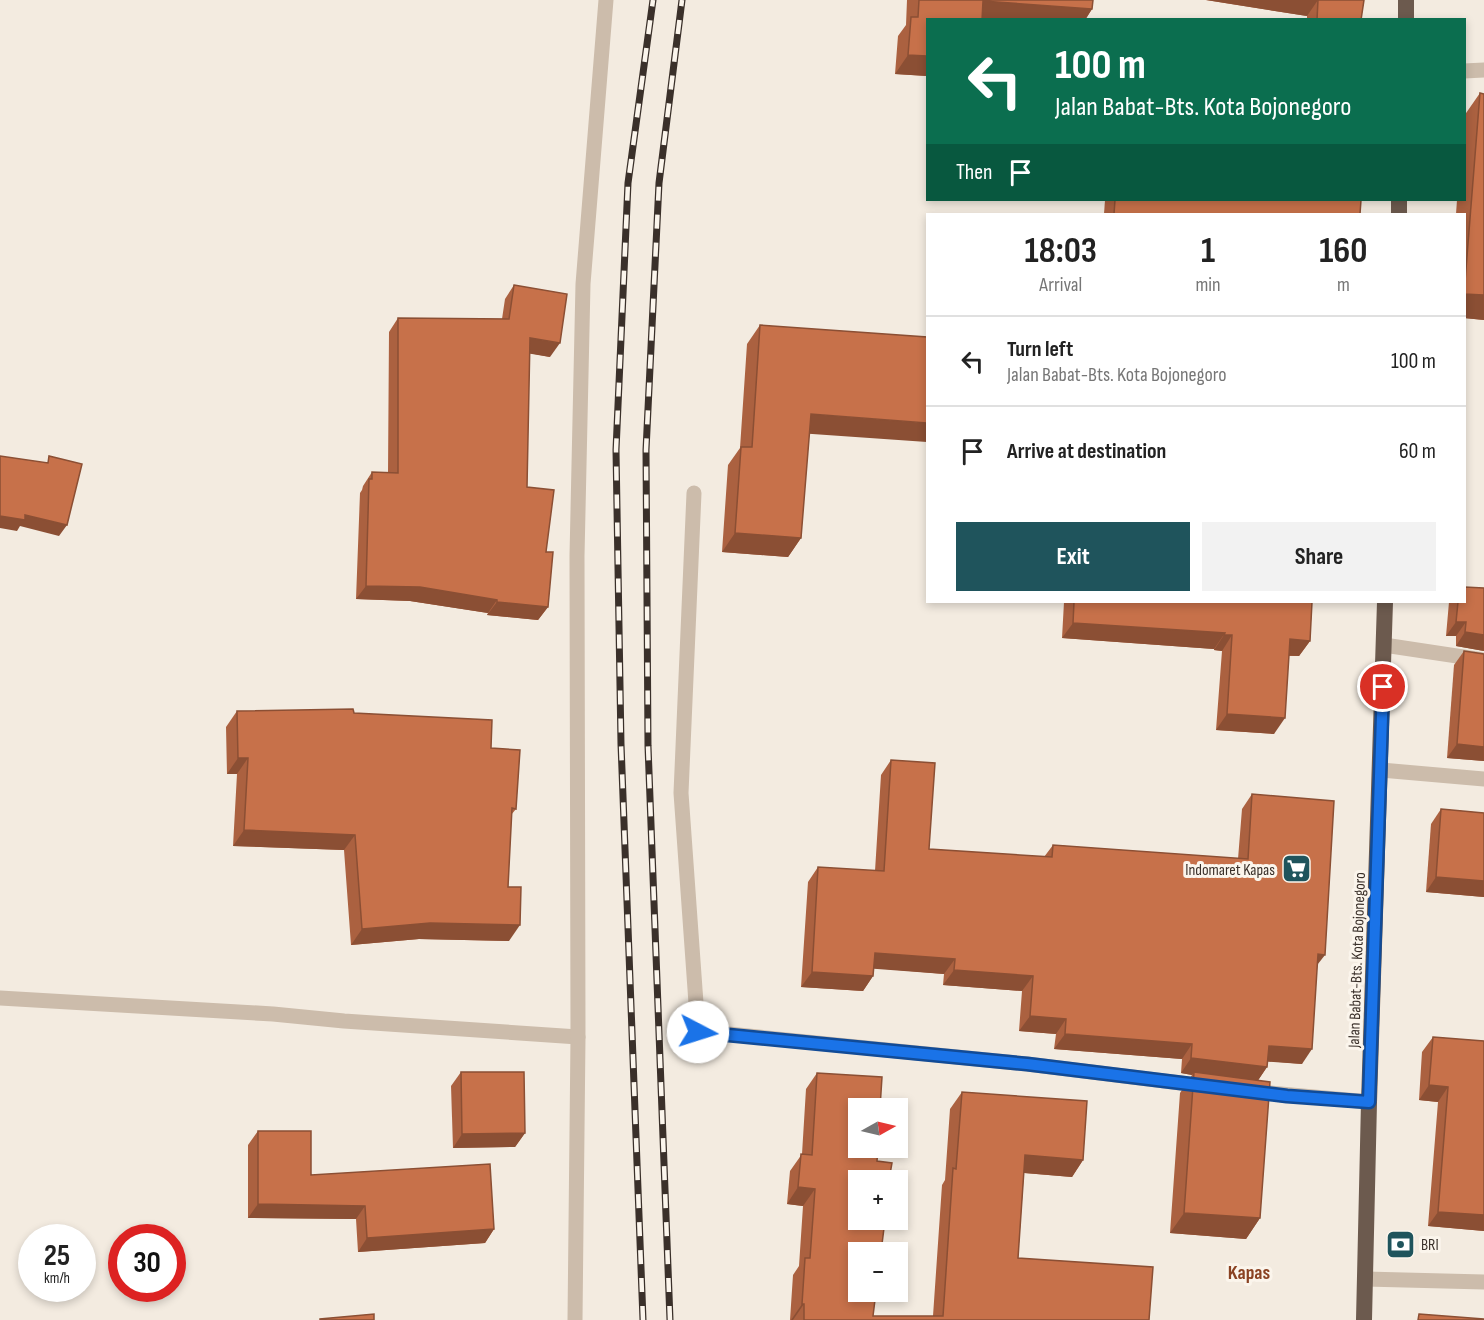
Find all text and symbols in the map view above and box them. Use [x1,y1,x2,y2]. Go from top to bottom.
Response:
text: 100 m [1055,40,1146,91]
icon: left [956,42,1034,120]
text: Jalan Babat-Bts. Kota Bojonegoro [1055,91,1351,123]
icon: arrive [1004,156,1037,189]
text: Then [956,159,992,186]
text: 18:03 [1025,230,1097,273]
text: 1 [1201,230,1215,273]
text: 160 [1319,230,1367,273]
text: Arrival [1039,273,1082,297]
text: min [1196,273,1221,297]
text: m [1337,273,1350,297]
text: Turn left [1007,336,1073,363]
icon: left [956,345,989,378]
text: 100 m [1391,348,1436,375]
text: Jalan Babat-Bts. Kota Bojonegoro [1007,363,1227,387]
icon: arrive [956,435,989,468]
text: Arrive at destination [1007,438,1166,465]
text: 60 m [1399,438,1436,465]
button: Exit [956,522,1190,591]
button: Share [1202,522,1436,591]
pin [1357,661,1408,712]
icon: arrive [1366,670,1399,703]
supermarket icon: Indomaret Kapas [1280,853,1312,885]
place label: Indomaret Kapas [1185,861,1275,880]
street label: Jalan Babat-Bts. Kota Bojonegoro [1345,872,1370,1049]
position arrow [666,1000,730,1064]
north arrow [848,1098,908,1158]
map controls [848,1098,908,1302]
button: + [848,1170,908,1230]
speed limit sign: 30 [108,1224,186,1302]
bank icon: BRI [1384,1228,1416,1260]
place label: BRI [1421,1236,1439,1255]
text: 25 [44,1238,70,1274]
button: − [848,1242,908,1302]
district label: Kapas [1228,1261,1270,1285]
text: km/h [44,1269,70,1288]

